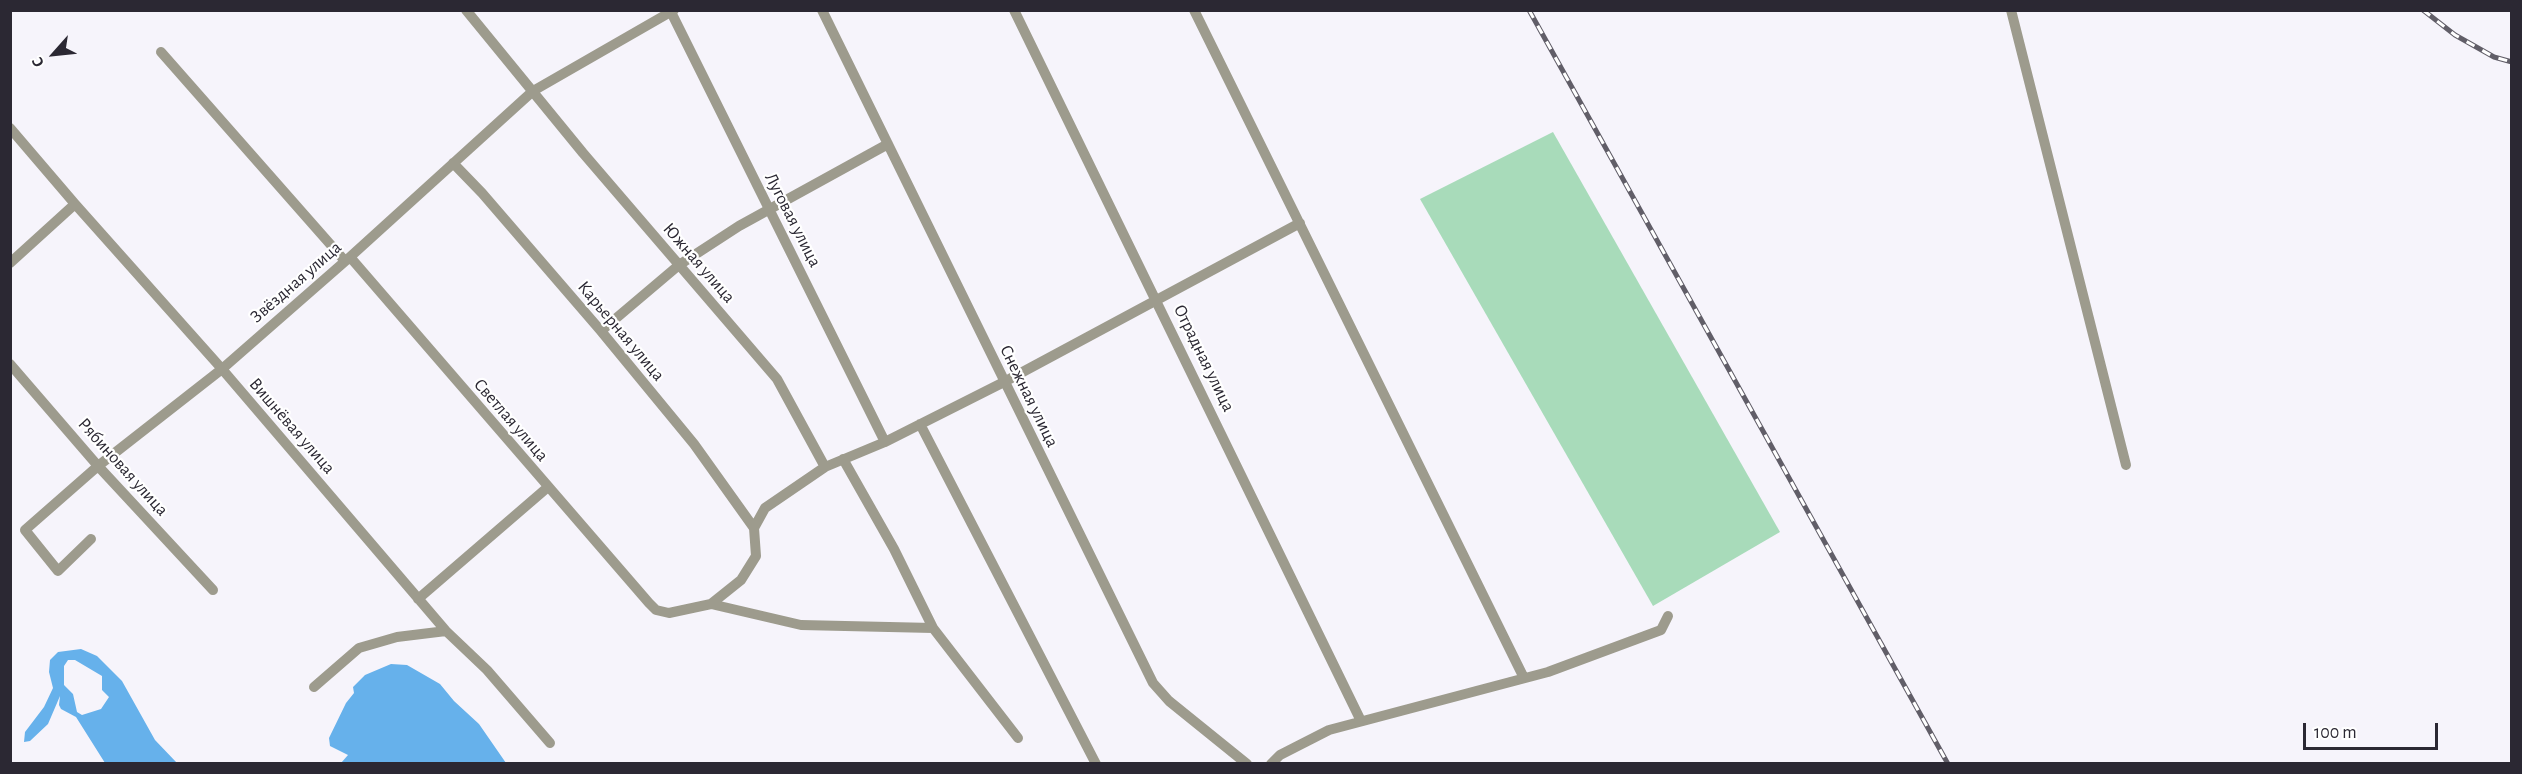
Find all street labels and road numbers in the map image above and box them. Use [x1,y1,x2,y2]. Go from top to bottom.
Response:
street label: Луговая улица [760,169,826,271]
street label: Южная улица [658,218,740,308]
street label: Звёздная улица [246,237,346,327]
street label: Карьерная улица [573,276,669,386]
street label: Отрадная улица [1169,301,1239,415]
street label: Снежная улица [995,341,1063,451]
street label: Вишнёвая улица [244,373,340,479]
street label: Светлая улица [469,374,553,466]
street label: Рябиновая улица [73,413,173,521]

